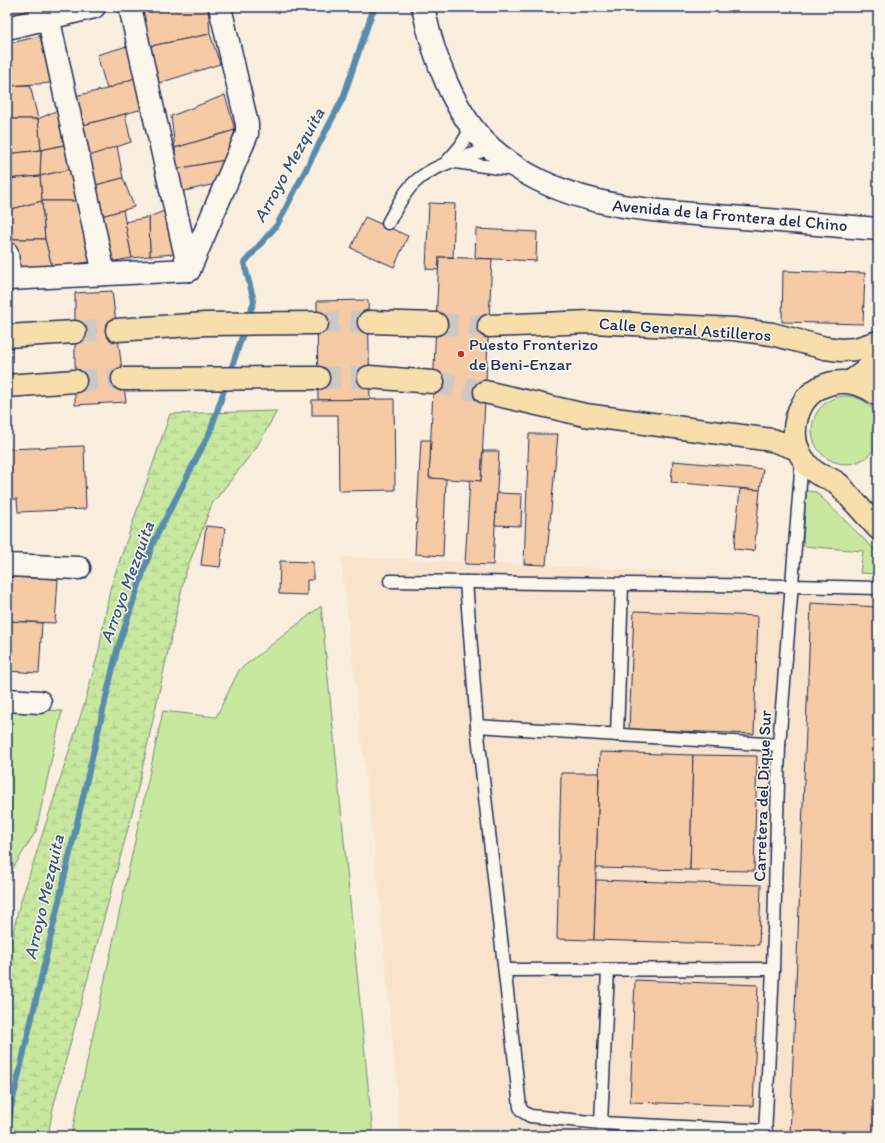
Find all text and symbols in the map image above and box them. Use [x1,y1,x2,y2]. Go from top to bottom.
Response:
water label: Arroyo Mezquita [248,103,330,226]
street label: Avenida de la Frontera del Chino [612,195,848,235]
street label: Calle General Astilleros [598,313,772,345]
place label: Puesto Fronterizo de Beni-Enzar [469,334,598,374]
marker: Puesto Fronterizo de Beni-Enzar [456,349,466,359]
water label: Arroyo Mezquita [95,518,159,646]
street label: Carretera del Dique Sur [749,709,775,882]
water label: Arroyo Mezquita [19,832,69,962]

